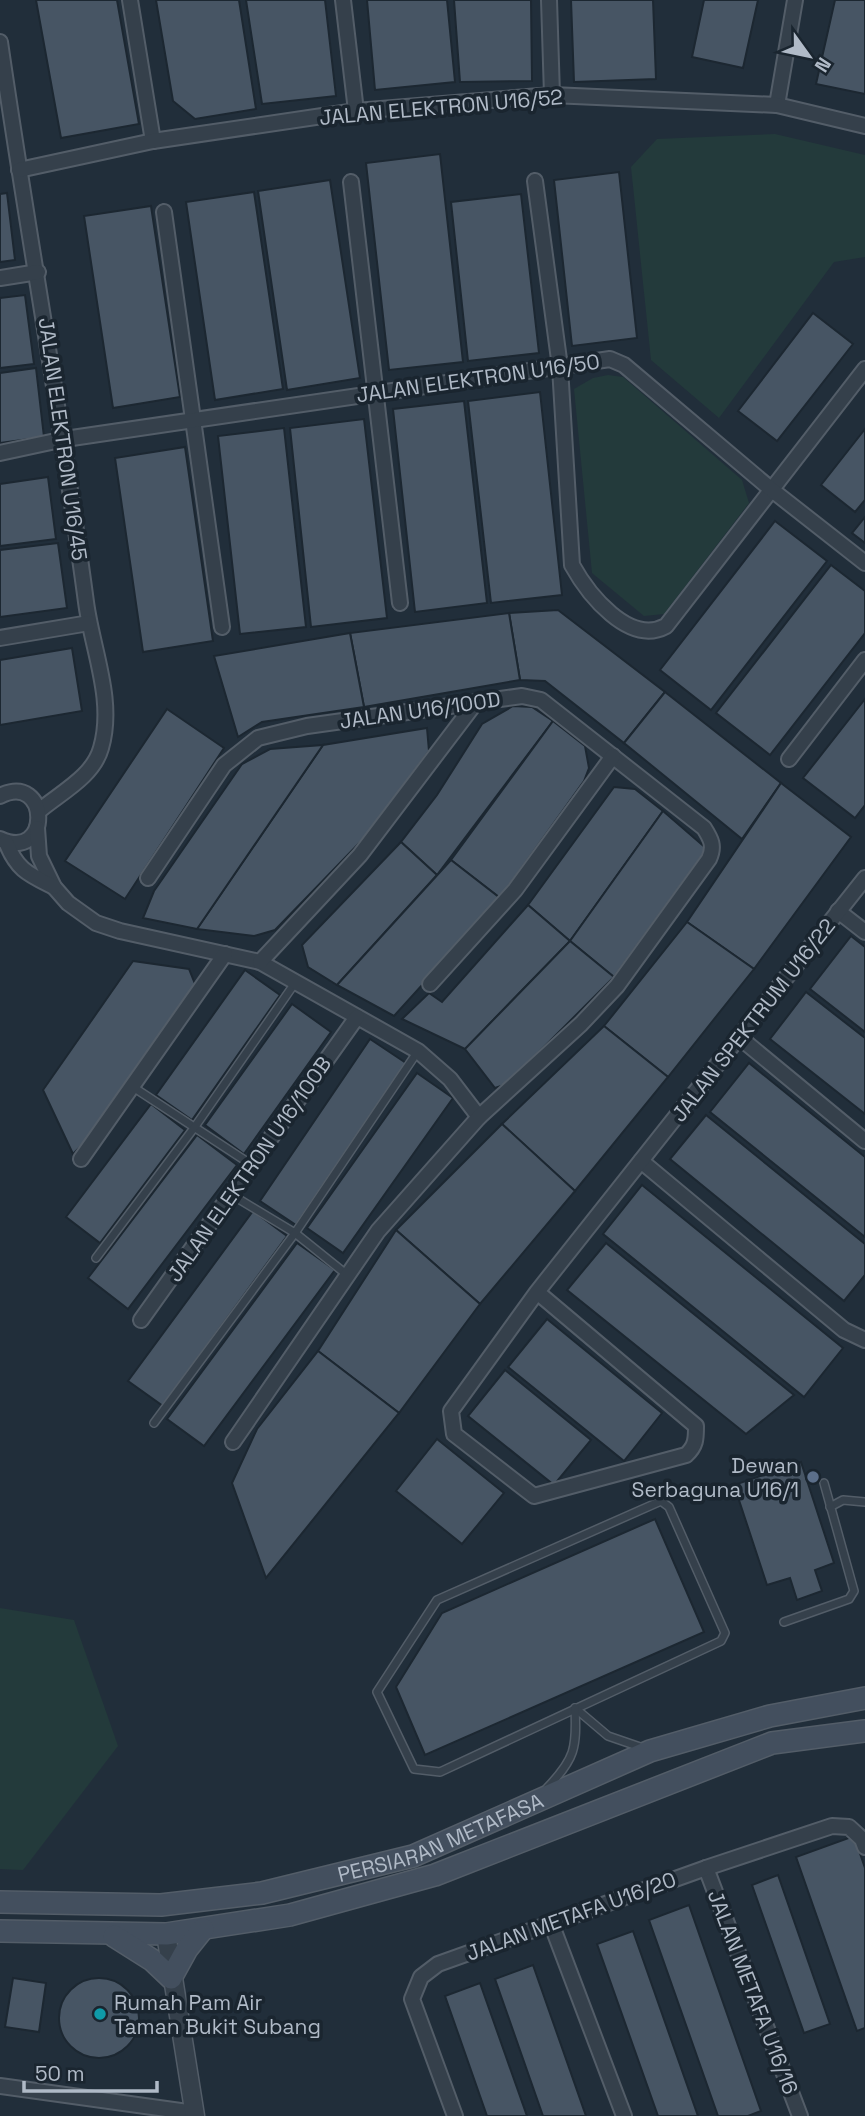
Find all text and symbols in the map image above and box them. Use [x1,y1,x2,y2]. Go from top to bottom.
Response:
north arrow [774,21,844,91]
text: N [809,53,837,77]
street label: JALAN ELEKTRON U16/52 [318,83,564,131]
street label: JALAN ELEKTRON U16/45 [33,316,93,562]
street label: JALAN ELEKTRON U16/50 [355,348,601,408]
street label: JALAN U16/100D [338,685,502,735]
street label: JALAN SPEKTRUM U16/22 [665,913,841,1127]
street label: JALAN ELEKTRON U16/100B [161,1051,337,1287]
place label: Dewan Serbaguna U16/1 [632,1452,799,1503]
marker: Dewan Serbaguna U16/1 [805,1469,821,1485]
street label: PERSIARAN METAFASA [335,1787,547,1888]
street label: JALAN METAFA U16/20 [462,1865,680,1967]
street label: JALAN METAFA U16/16 [702,1886,804,2098]
place label: Rumah Pam Air Taman Bukit Subang [114,1989,321,2040]
marker: Rumah Pam Air Taman Bukit Subang [92,2006,108,2022]
scale bar [24,2050,158,2094]
text: 50 m [35,2060,85,2087]

